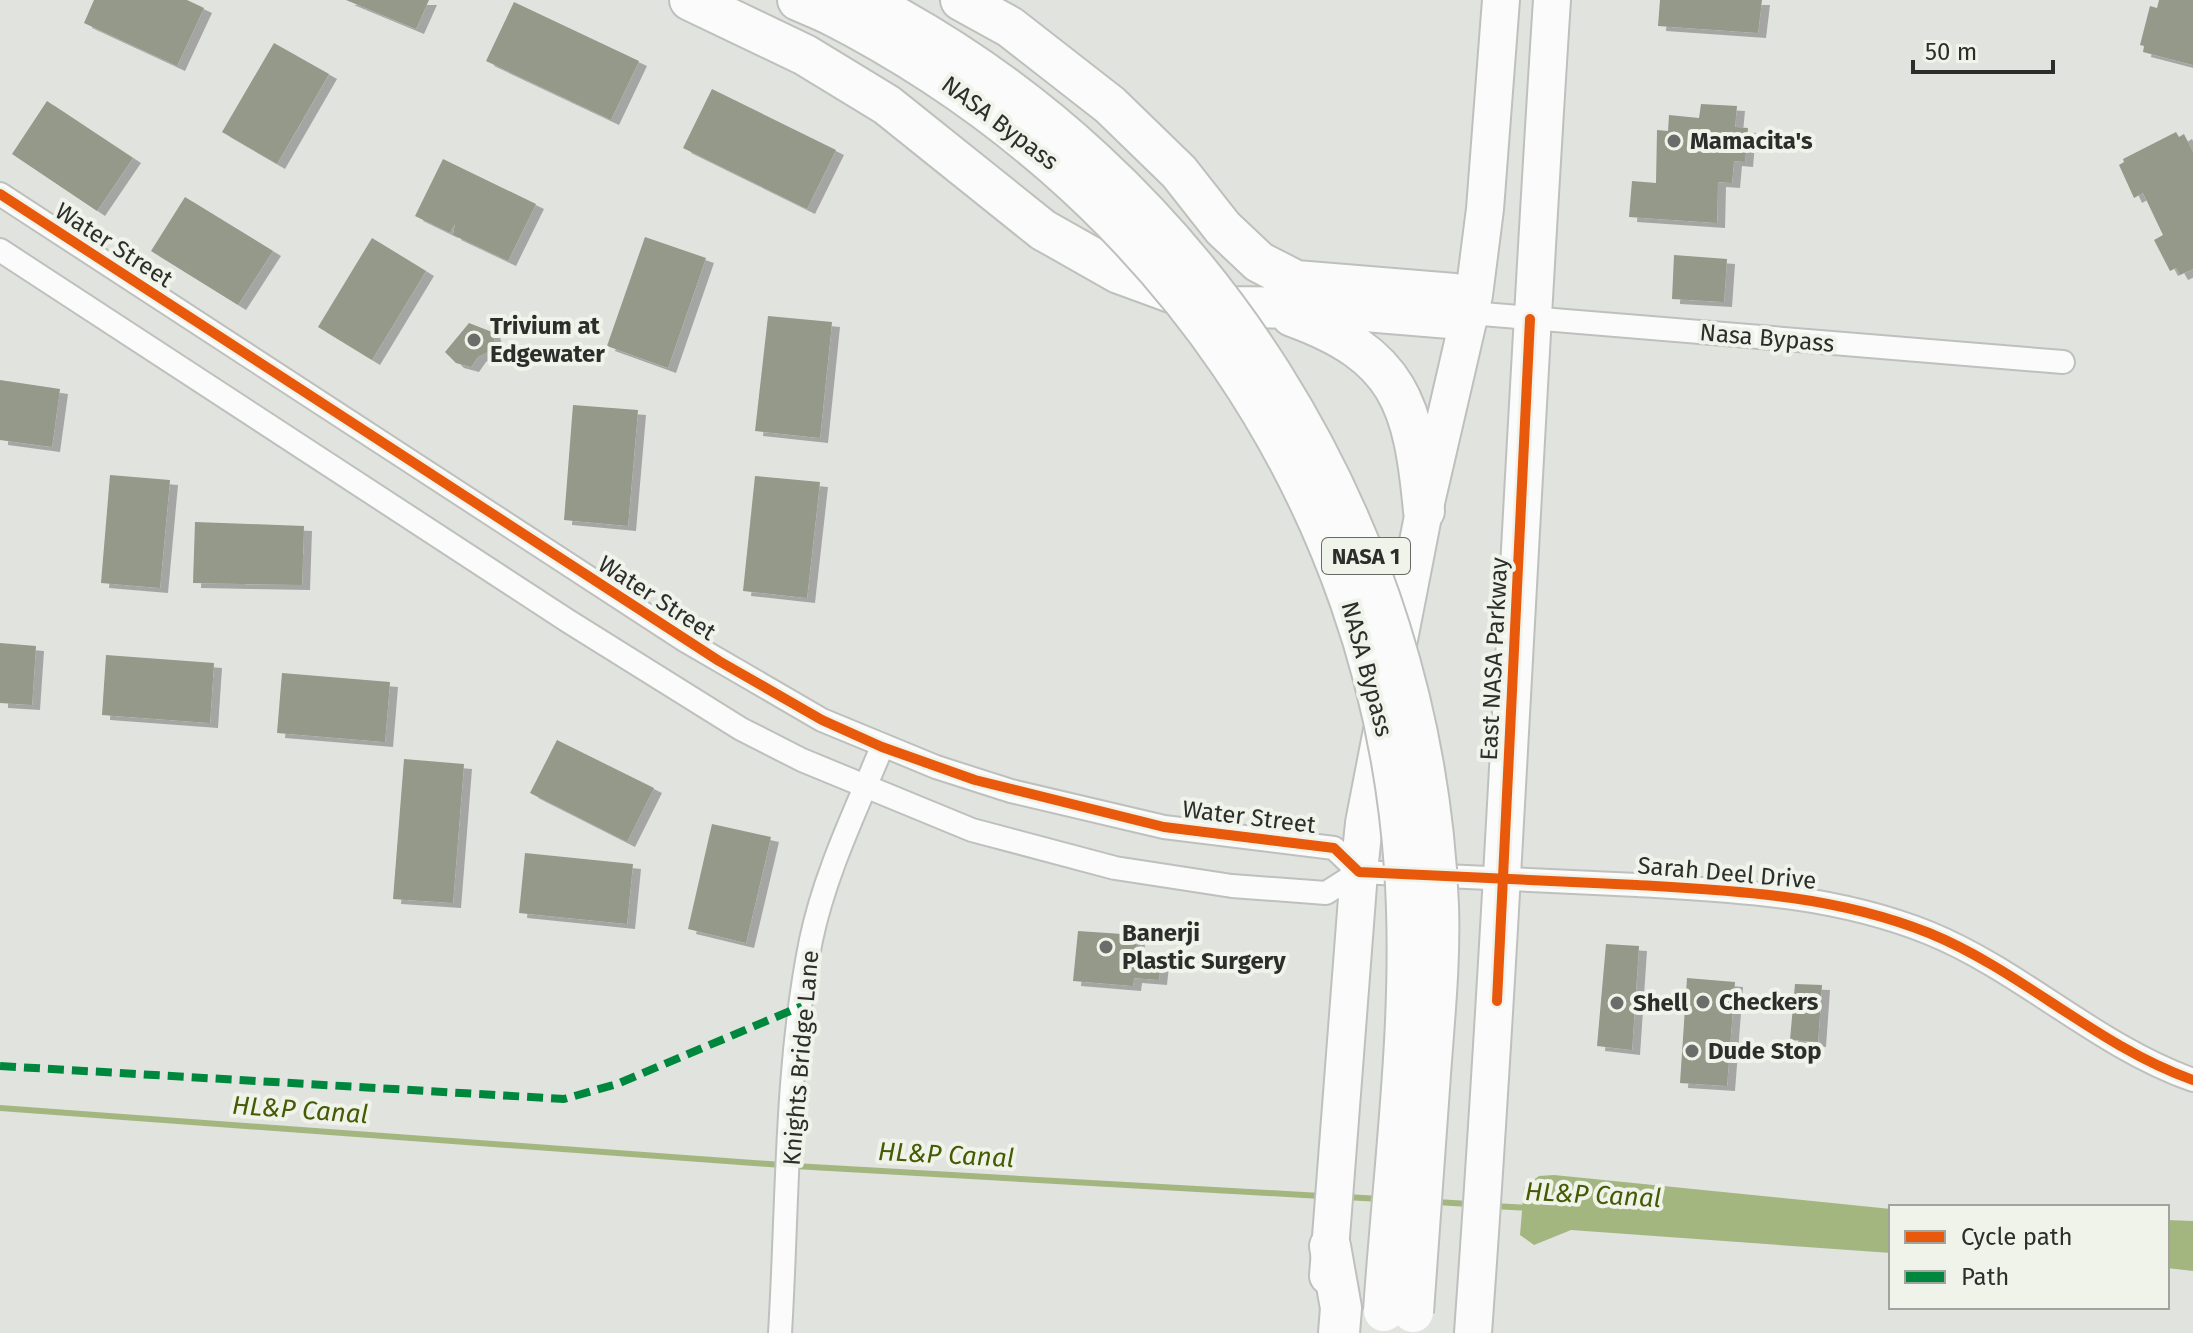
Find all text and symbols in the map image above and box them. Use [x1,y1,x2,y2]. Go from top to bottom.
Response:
scale bar [1913,24,2053,74]
text: 50 m [1925,38,1977,66]
street label: NASA Bypass [936,70,1064,176]
place label: Mamacita's [1690,127,1813,155]
marker: Mamacita's [1665,132,1683,150]
street label: Water Street [50,197,178,293]
place label: Trivium at Edgewater [490,312,605,368]
street label: Nasa Bypass [1699,318,1835,358]
marker: Trivium at Edgewater [465,331,483,349]
road number: NASA 1 [1322,538,1410,574]
street label: Water Street [593,550,721,646]
street label: East NASA Parkway [1475,556,1513,761]
street label: NASA Bypass [1336,598,1398,740]
street label: Water Street [1181,795,1318,839]
street label: Sarah Deel Drive [1636,851,1818,895]
place label: Banerji Plastic Surgery [1122,919,1286,975]
marker: Banerji Plastic Surgery [1097,938,1115,956]
street label: Knights Bridge Lane [778,949,824,1167]
place label: Checkers [1719,988,1819,1016]
place label: Shell [1633,989,1689,1017]
marker: Checkers [1694,993,1712,1011]
marker: Shell [1608,994,1626,1012]
place label: Dude Stop [1708,1037,1822,1065]
marker: Dude Stop [1683,1042,1701,1060]
water label: HL&P Canal [231,1090,369,1130]
water label: HL&P Canal [877,1136,1015,1174]
water label: HL&P Canal [1524,1176,1662,1214]
legend [1889,1205,2169,1309]
text: Cycle path [1961,1223,2073,1251]
text: Path [1961,1263,2009,1291]

